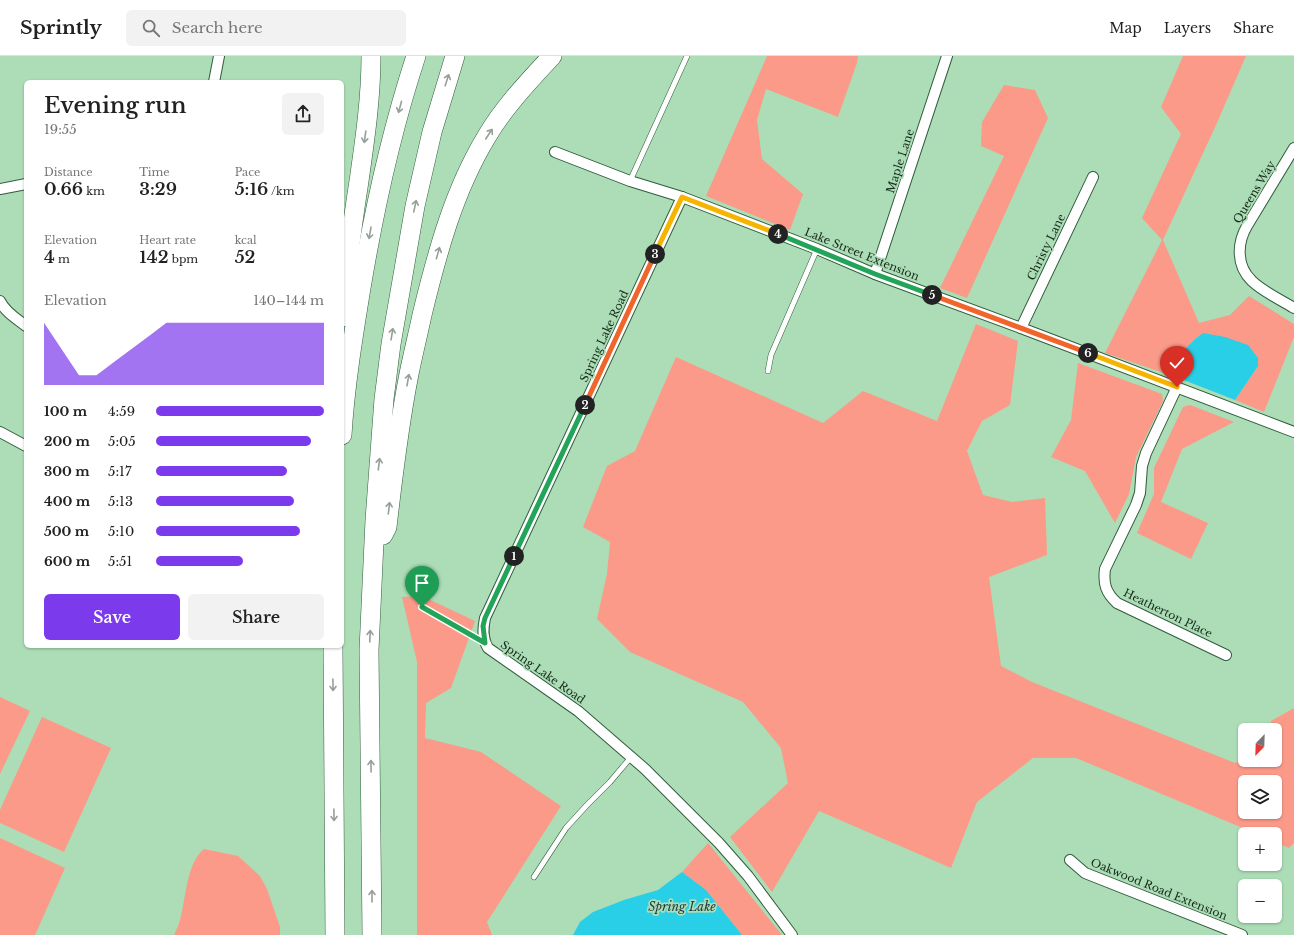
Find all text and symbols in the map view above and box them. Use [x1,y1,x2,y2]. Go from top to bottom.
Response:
search box [126,10,406,46]
text: Sprintly [20,16,102,39]
icon: search [140,17,162,39]
text: Search here [172,18,263,37]
text: Map [1109,19,1142,37]
text: Layers [1164,19,1211,37]
text: Share [1233,19,1274,37]
one-way arrow [444,74,451,87]
text: Evening run [44,92,186,119]
button: share [282,93,324,135]
one-way arrow [396,100,403,113]
text: 19:55 [44,121,77,138]
street label: Maple Lane [883,127,917,195]
one-way arrow [485,128,493,140]
one-way arrow [362,130,369,143]
street label: Queens Way [1230,158,1278,226]
text: Distance [44,165,93,179]
text: Time [139,165,170,179]
text: Pace [235,165,260,179]
text: 0.66 [44,179,83,200]
text: 3:29 [139,179,177,200]
text: 5:16 [235,179,268,200]
text: km [83,184,105,198]
text: /km [268,184,295,198]
one-way arrow [411,200,419,213]
street label: Christy Lane [1024,211,1068,283]
pin: 4 [768,224,788,244]
street label: Lake Street Extension [803,225,922,284]
one-way arrow [366,226,374,239]
text: 4 [774,227,782,241]
text: Elevation [44,233,97,247]
text: Heart rate [139,233,196,247]
text: kcal [235,233,257,247]
pin: 3 [645,244,665,264]
text: 4 [44,247,55,268]
text: 142 [139,247,169,268]
text: 52 [235,247,256,268]
one-way arrow [435,247,442,260]
text: 3 [651,247,659,261]
text: m [55,252,70,266]
text: bpm [169,252,198,266]
pin: 5 [922,285,942,305]
street label: Spring Lake Road [577,287,632,384]
text: 5 [929,288,935,302]
text: Elevation [44,292,107,309]
text: 140–144 m [253,292,324,309]
one-way arrow [388,328,396,341]
pin: 6 [1078,343,1098,363]
text: 6 [1084,346,1092,360]
pin [1160,346,1194,387]
icon: check [1166,352,1188,374]
one-way arrow [404,374,412,387]
pin: 2 [575,395,595,415]
text: 2 [581,398,589,412]
text: 100 m [44,403,87,420]
text: 4:59 [108,403,135,420]
text: 200 m [44,433,90,450]
text: 5:05 [108,433,136,450]
one-way arrow [375,458,383,471]
text: 300 m [44,463,90,480]
text: 5:17 [108,463,131,480]
text: 400 m [44,493,90,510]
text: 5:13 [108,493,133,510]
one-way arrow [385,502,393,515]
text: 500 m [44,523,89,540]
text: 5:10 [108,523,134,540]
pin: 1 [504,546,524,566]
text: 1 [512,549,516,563]
text: 600 m [44,553,90,570]
text: 5:51 [108,553,132,570]
pin [405,566,439,607]
icon: arrive [411,572,433,594]
street label: Heatherton Place [1121,585,1215,641]
button: Save [44,594,180,640]
button: Share [188,594,324,640]
one-way arrow [366,630,374,643]
street label: Spring Lake Road [498,638,588,707]
one-way arrow [329,678,337,691]
north arrow [1238,723,1282,767]
map controls [1238,723,1282,923]
one-way arrow [367,760,375,773]
button: layers [1238,775,1282,819]
one-way arrow [330,808,338,821]
button: + [1238,827,1282,871]
street label: Oakwood Road Extension [1089,855,1230,923]
button: − [1238,879,1282,923]
one-way arrow [368,890,376,903]
water label: Spring Lake [648,899,716,914]

